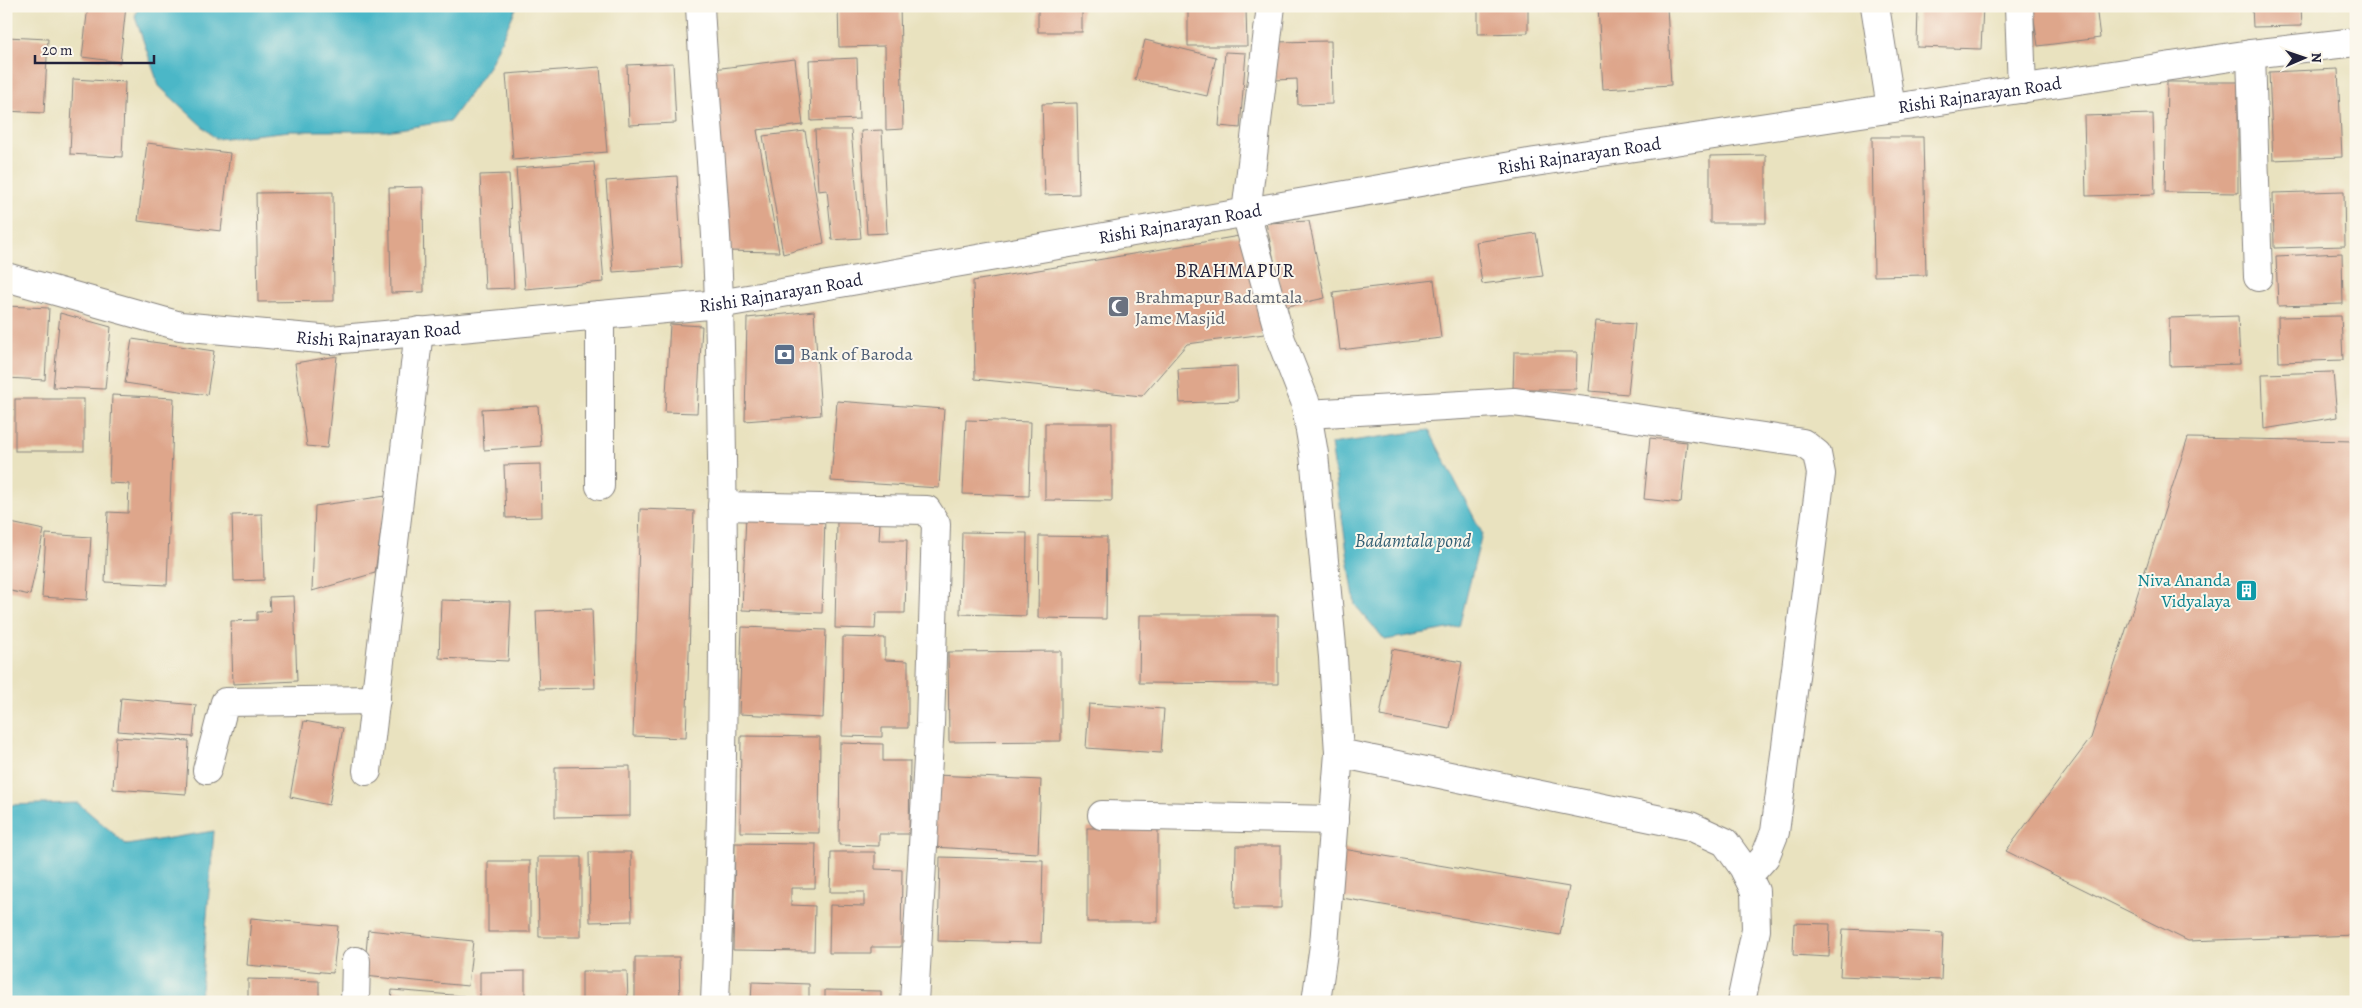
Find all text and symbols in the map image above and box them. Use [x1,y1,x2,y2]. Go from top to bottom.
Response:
scale bar [35,32,154,64]
north arrow [2280,32,2330,82]
text: 20 m [42,40,73,60]
text: N [2307,52,2326,63]
street label: Rishi Rajnarayan Road [1896,71,2063,119]
street label: Rishi Rajnarayan Road [1496,131,1663,180]
street label: Rishi Rajnarayan Road [1097,198,1264,250]
district label: BRAHMAPUR [1175,258,1295,284]
street label: Rishi Rajnarayan Road [698,267,865,318]
place label: Brahmapur Badamtala Jame Masjid [1135,285,1303,330]
mosque icon: Brahmapur Badamtala Jame Masjid [1107,295,1131,319]
street label: Rishi Rajnarayan Road [295,316,462,352]
bank icon: Bank of Baroda [772,342,796,366]
place label: Bank of Baroda [800,342,913,366]
water label: Badamtala pond [1355,528,1471,554]
place label: Niva Ananda Vidyalaya [2137,568,2232,613]
building icon: Niva Ananda Vidyalaya [2235,578,2259,602]

